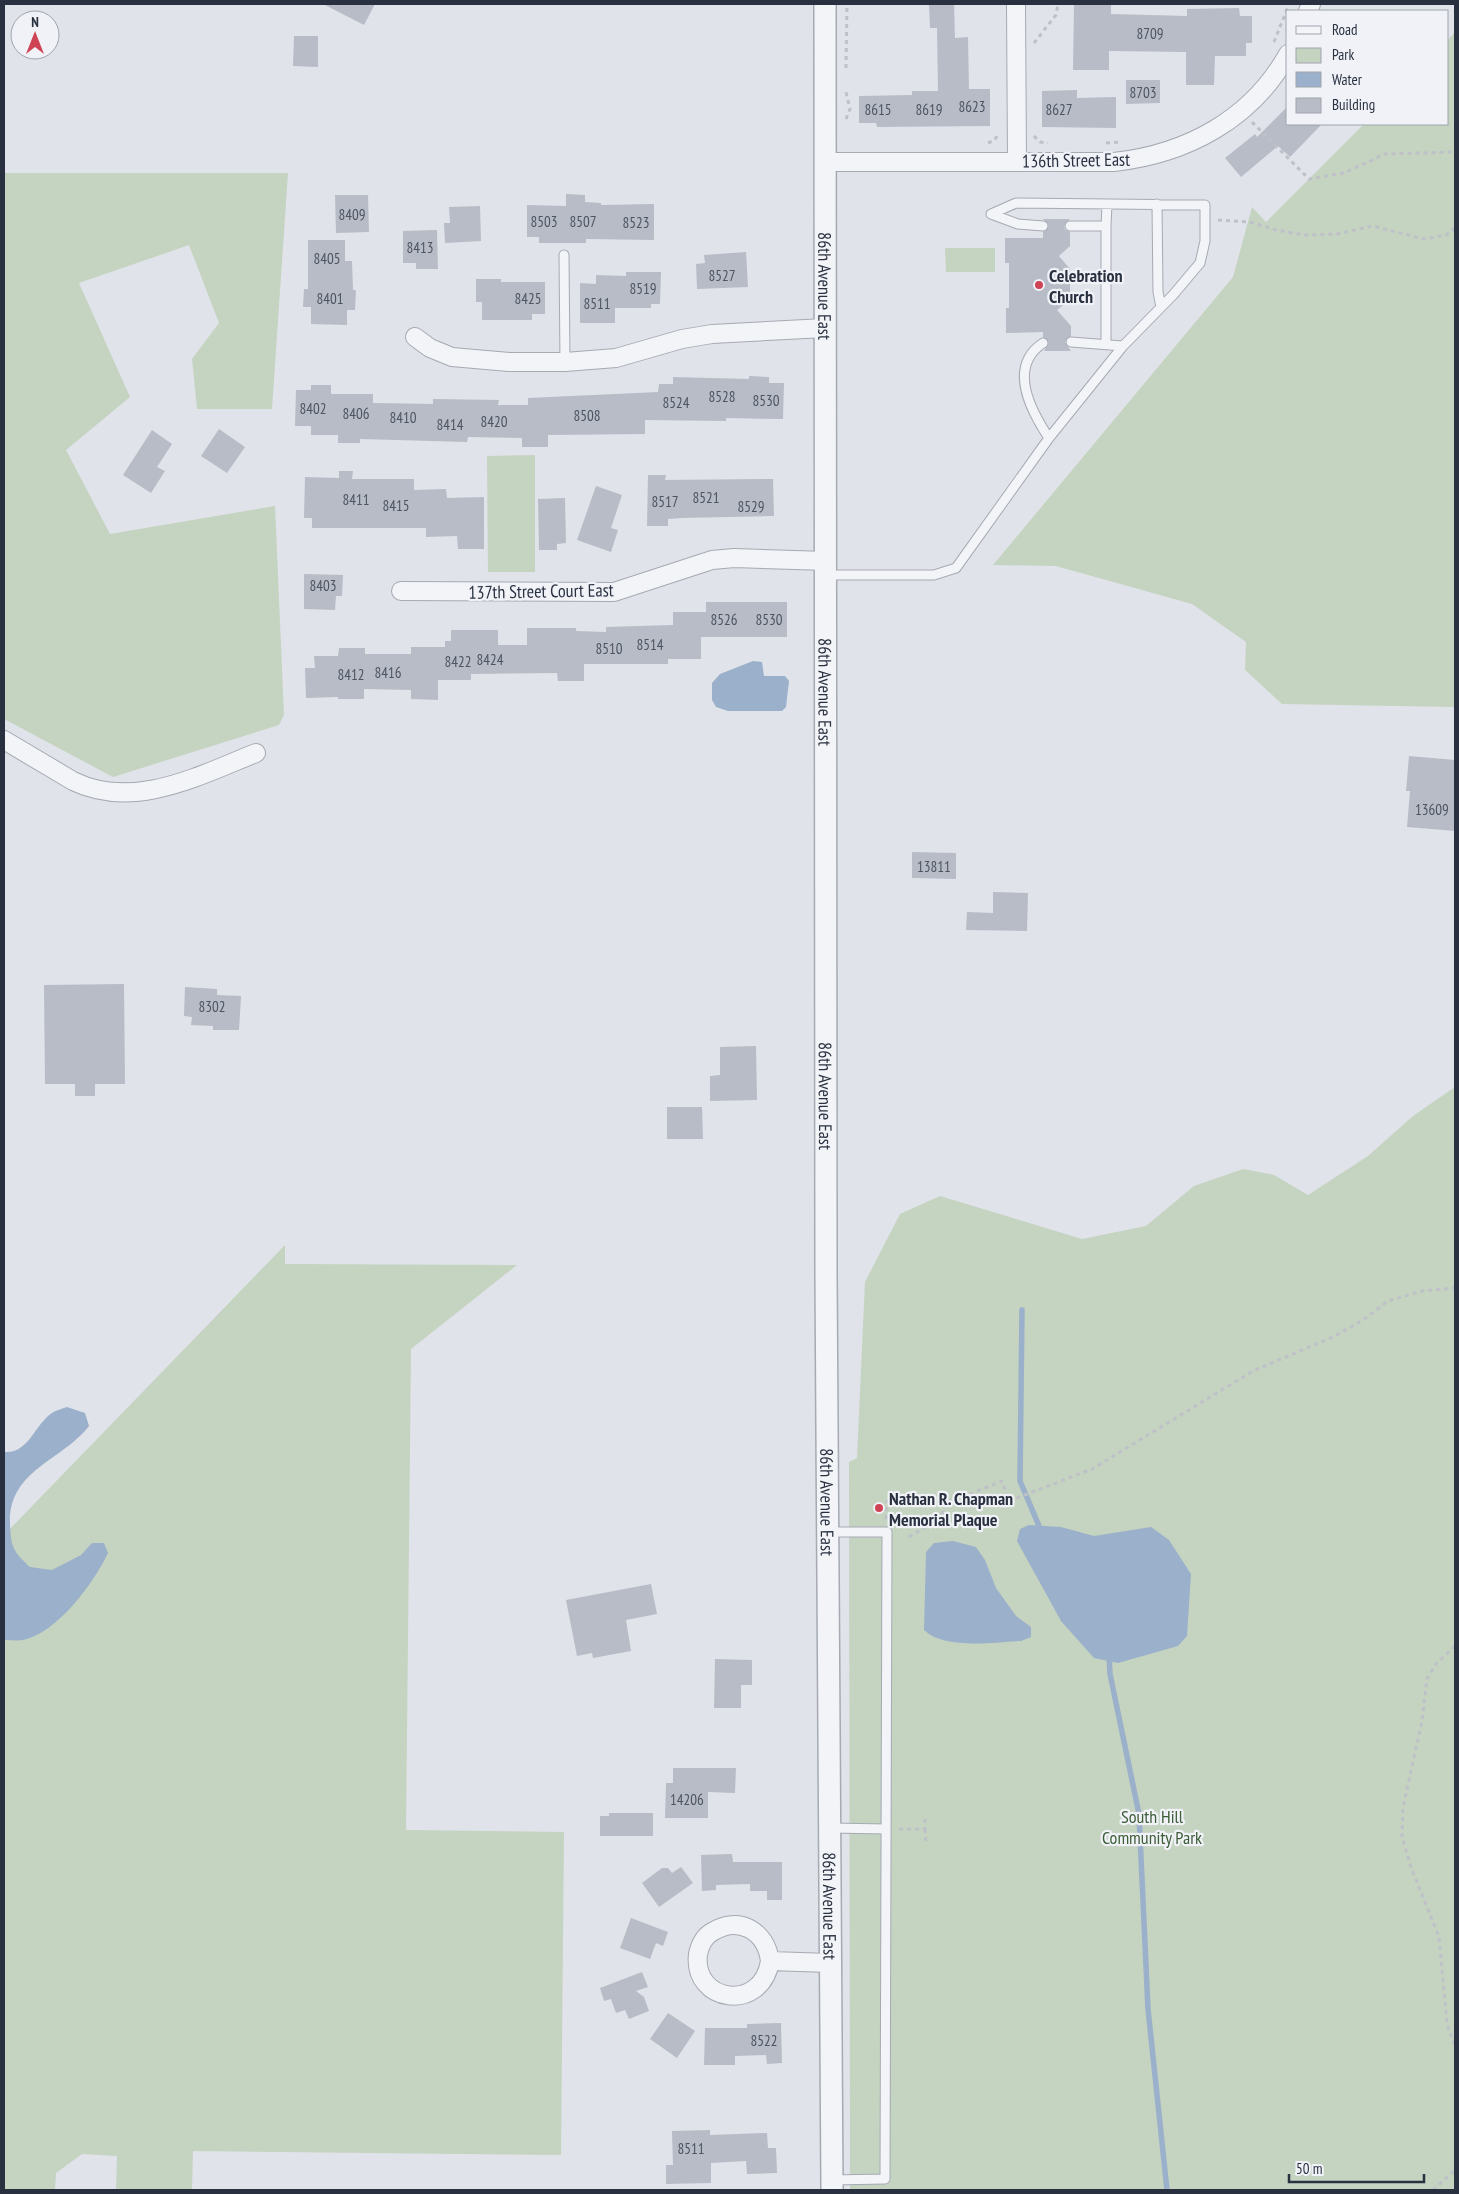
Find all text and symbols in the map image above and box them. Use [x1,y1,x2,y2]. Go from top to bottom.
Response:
north arrow [10,10,60,60]
legend [1286,10,1449,125]
text: N [31,13,39,31]
text: Road [1332,20,1358,39]
house number: 8709 [1136,24,1164,43]
text: Park [1332,45,1354,64]
text: Water [1332,70,1363,89]
house number: 8703 [1129,83,1157,102]
text: Building [1332,95,1375,114]
house number: 8623 [958,97,986,116]
house number: 8615 [864,100,892,119]
house number: 8619 [915,100,943,119]
house number: 8627 [1045,100,1073,119]
street label: 136th Street East [1022,148,1130,172]
house number: 8409 [338,205,366,224]
house number: 8503 [530,212,558,231]
house number: 8507 [569,212,597,231]
house number: 8523 [622,213,650,232]
street label: 86th Avenue East [814,232,837,340]
house number: 8413 [406,238,434,257]
house number: 8405 [313,249,341,268]
place label: Celebration Church [1049,264,1123,308]
house number: 8527 [708,266,736,285]
house number: 8519 [629,279,657,298]
marker: Celebration Church [1033,279,1045,291]
house number: 8401 [316,289,344,308]
house number: 8425 [514,289,542,308]
house number: 8511 [583,294,611,313]
house number: 8528 [708,387,736,406]
house number: 8530 [752,391,780,410]
house number: 8524 [662,393,690,412]
house number: 8402 [299,399,327,418]
house number: 8406 [342,404,370,423]
house number: 8508 [573,406,601,425]
house number: 8410 [389,408,417,427]
house number: 8420 [480,412,508,431]
house number: 8414 [436,415,464,434]
house number: 8521 [692,488,720,507]
house number: 8411 [342,490,370,509]
house number: 8517 [651,492,679,511]
house number: 8415 [382,496,410,515]
house number: 8529 [737,497,765,516]
house number: 8403 [309,576,337,595]
street label: 137th Street Court East [468,578,614,604]
house number: 8526 [710,610,738,629]
house number: 8530 [755,610,783,629]
house number: 8514 [636,635,664,654]
street label: 86th Avenue East [814,638,837,746]
house number: 8510 [595,639,623,658]
house number: 8424 [476,650,504,669]
house number: 8422 [444,652,472,671]
house number: 8416 [374,663,402,682]
house number: 8412 [337,665,365,684]
house number: 13609 [1415,800,1449,819]
house number: 13811 [917,857,951,876]
house number: 8302 [198,997,226,1016]
street label: 86th Avenue East [814,1042,837,1150]
street label: 86th Avenue East [816,1448,839,1556]
place label: Nathan R. Chapman Memorial Plaque [889,1487,1013,1531]
marker: Nathan R. Chapman Memorial Plaque [873,1502,885,1514]
house number: 14206 [670,1790,704,1809]
park label: South Hill Community Park [1102,1805,1202,1849]
street label: 86th Avenue East [818,1852,842,1960]
house number: 8522 [750,2031,778,2050]
house number: 8511 [677,2139,705,2158]
scale bar [1289,2152,1424,2184]
text: 50 m [1296,2159,1322,2178]

